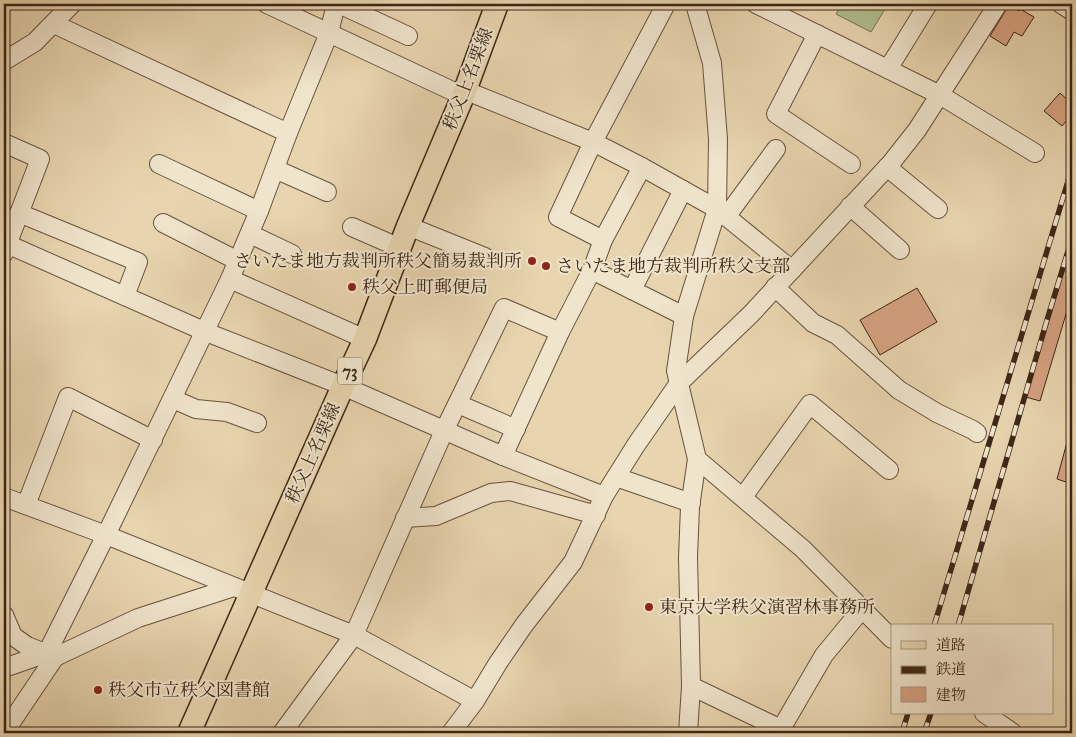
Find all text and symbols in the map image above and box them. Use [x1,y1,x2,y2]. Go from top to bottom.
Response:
street label: 秩父上名栗線 [438,25,498,133]
place label: さいたま地方裁判所秩父簡易裁判所 [234,250,522,272]
marker: さいたま地方裁判所秩父簡易裁判所 [526,255,538,267]
place label: さいたま地方裁判所秩父支部 [556,255,790,277]
marker: さいたま地方裁判所秩父支部 [540,260,552,272]
place label: 秩父上町郵便局 [362,276,488,298]
marker: 秩父上町郵便局 [346,281,358,293]
road number: 73 [338,358,362,384]
street label: 秩父上名栗線 [281,399,345,507]
place label: 東京大学秩父演習林事務所 [659,596,875,618]
marker: 東京大学秩父演習林事務所 [643,601,655,613]
legend [891,624,1054,714]
text: 道路 [936,636,966,654]
text: 鉄道 [936,660,966,678]
place label: 秩父市立秩父図書館 [108,679,270,701]
marker: 秩父市立秩父図書館 [92,684,104,696]
text: 建物 [936,686,966,704]

